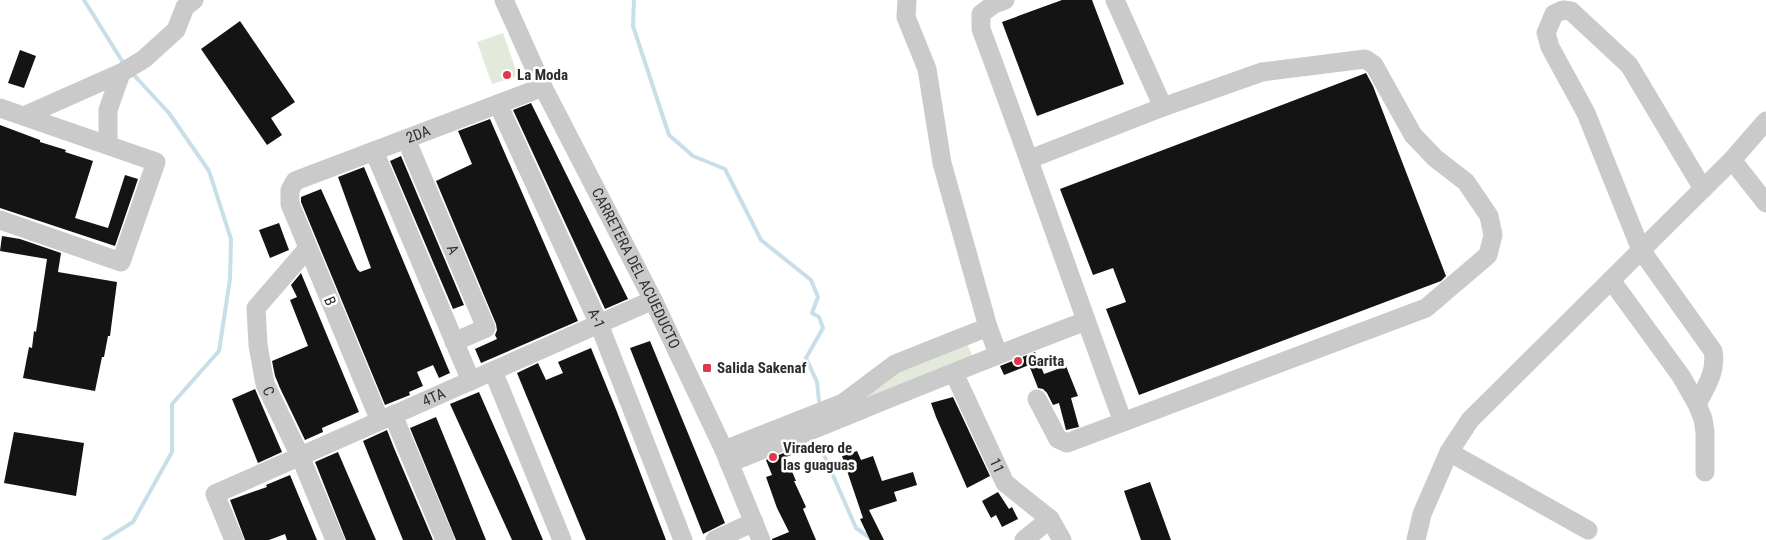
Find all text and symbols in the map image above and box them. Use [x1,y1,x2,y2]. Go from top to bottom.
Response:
place label: La Moda [517,66,568,84]
marker: La Moda [501,69,513,81]
street label: 2DA [404,121,433,147]
street label: CARRETERA DEL ACUEDUCTO [588,185,684,352]
street label: A [443,242,463,257]
street label: B [320,294,340,308]
street label: A-1 [584,306,609,331]
place label: Garita [1028,352,1064,370]
marker: Garita [1012,355,1024,367]
place label: Salida Sakenaf [717,359,806,377]
marker: Salida Sakenaf [701,362,713,374]
street label: C [259,383,278,399]
street label: 4TA [419,384,448,410]
place label: Viradero de las guaguas [783,439,855,474]
marker: Viradero de las guaguas [767,451,779,463]
street label: 11 [986,455,1008,476]

